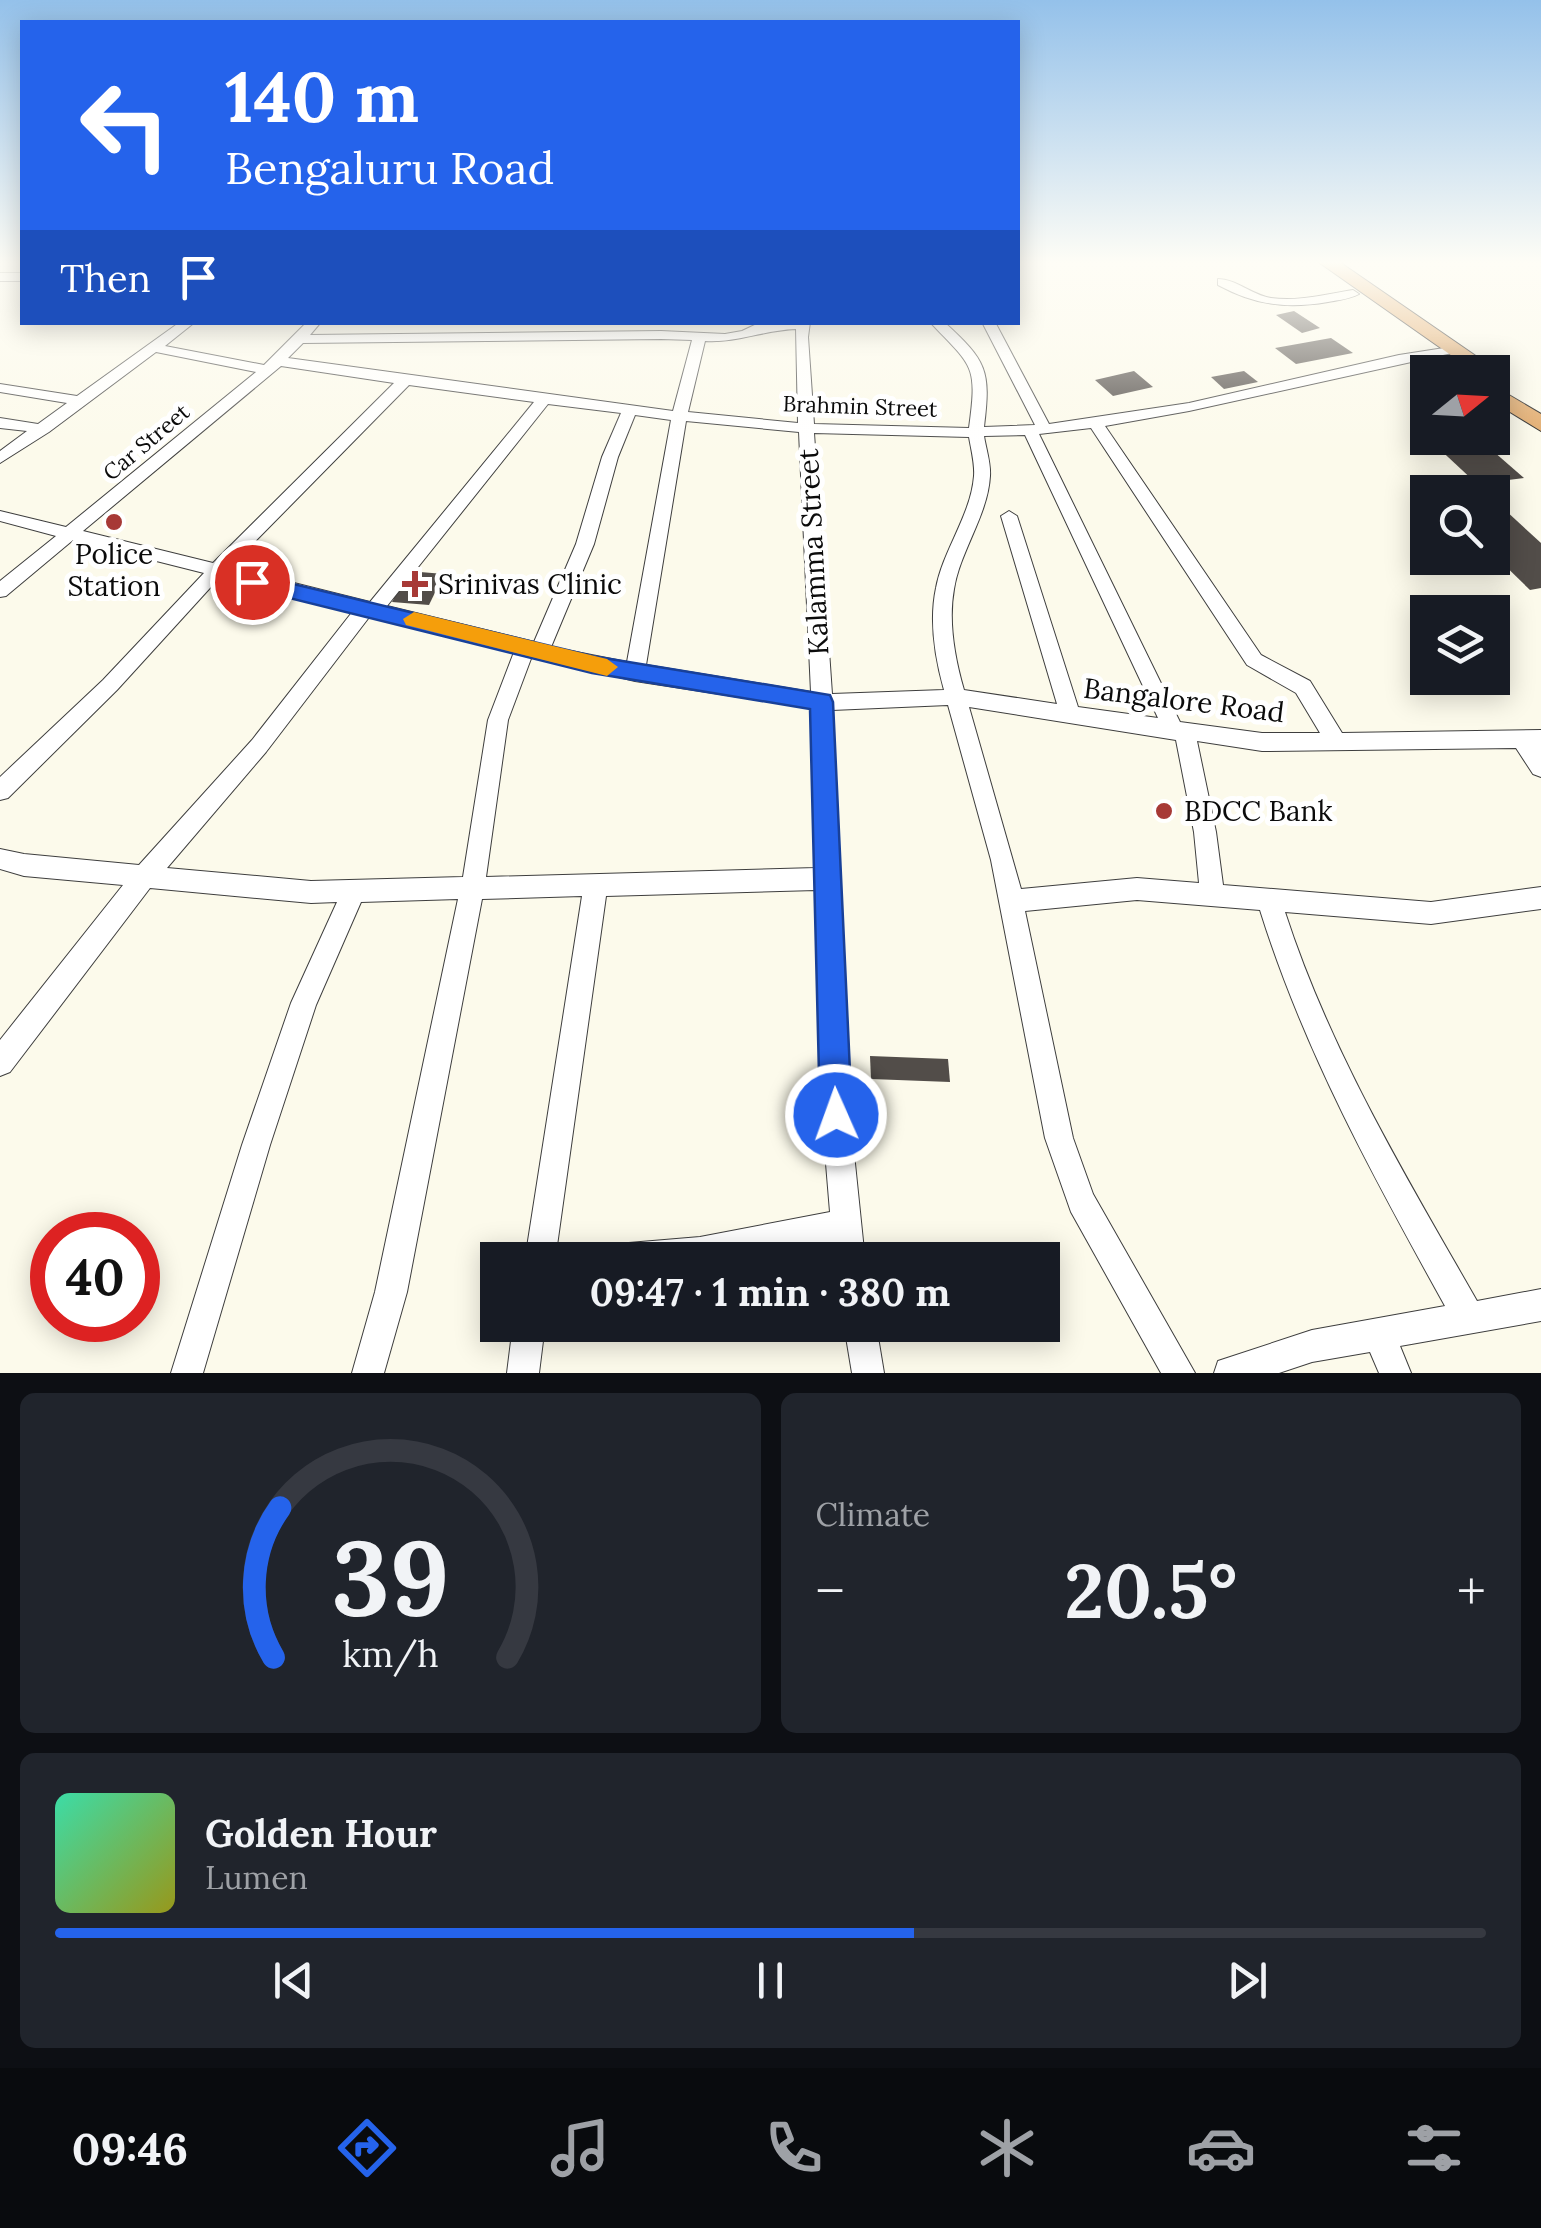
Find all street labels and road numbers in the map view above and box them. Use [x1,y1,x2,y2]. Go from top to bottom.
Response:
street label: Brahmin Street [782,389,938,423]
street label: Car Street [97,397,195,486]
street label: Kalamma Street [790,448,836,656]
street label: Bangalore Road [1081,670,1287,730]

